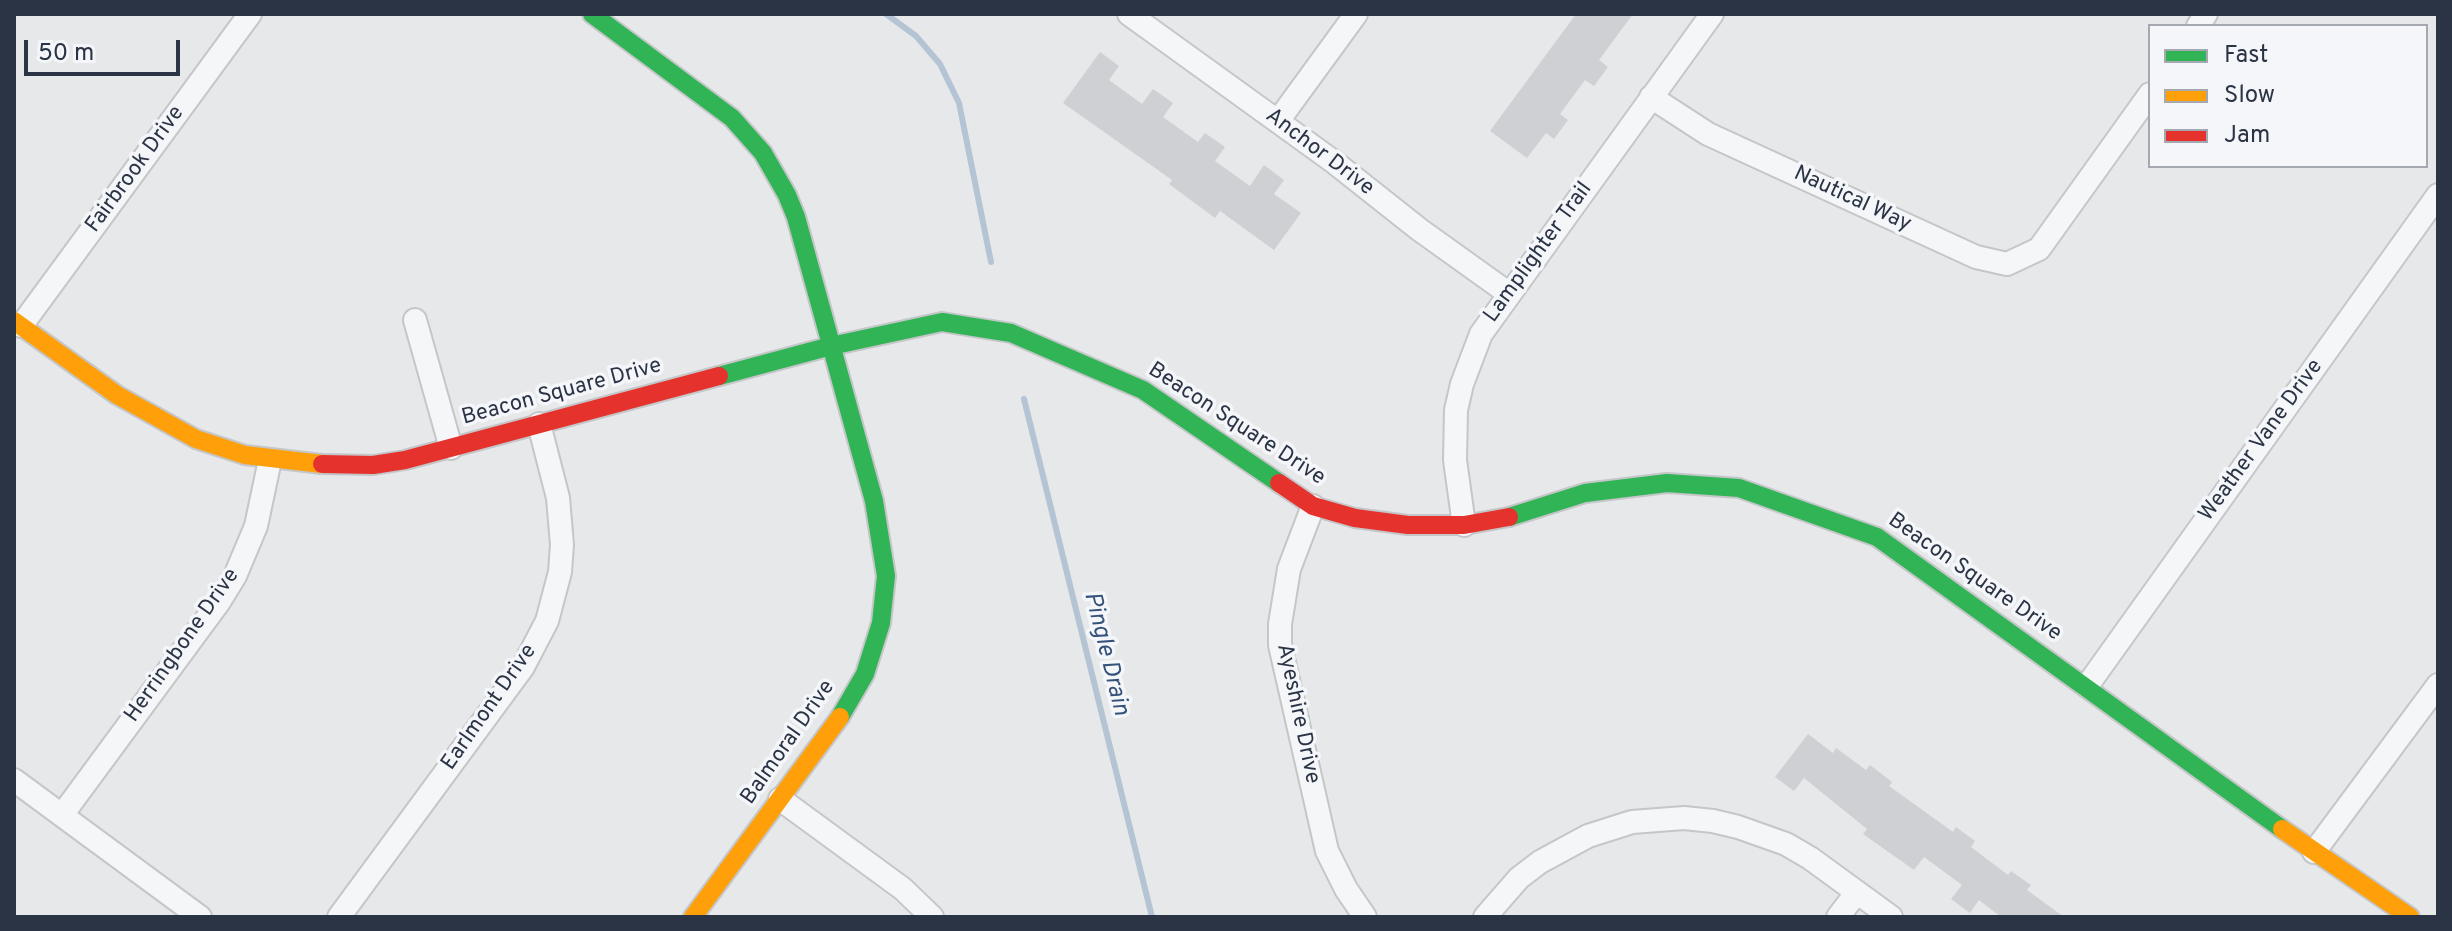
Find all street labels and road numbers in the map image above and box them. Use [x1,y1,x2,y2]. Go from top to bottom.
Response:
street label: Fairbrook Drive [81,101,191,239]
street label: Anchor Drive [1259,104,1379,202]
street label: Nautical Way [1789,161,1915,239]
street label: Lamplighter Trail [1479,178,1599,328]
street label: Beacon Square Drive [459,354,665,432]
street label: Weather Vane Drive [2194,355,2330,527]
street label: Beacon Square Drive [1142,358,1330,492]
street label: Beacon Square Drive [1882,508,2066,648]
street label: Herringbone Drive [120,564,246,728]
street label: Earlmont Drive [437,640,543,776]
street label: Ayeshire Drive [1269,642,1325,786]
street label: Balmoral Drive [736,676,842,810]

